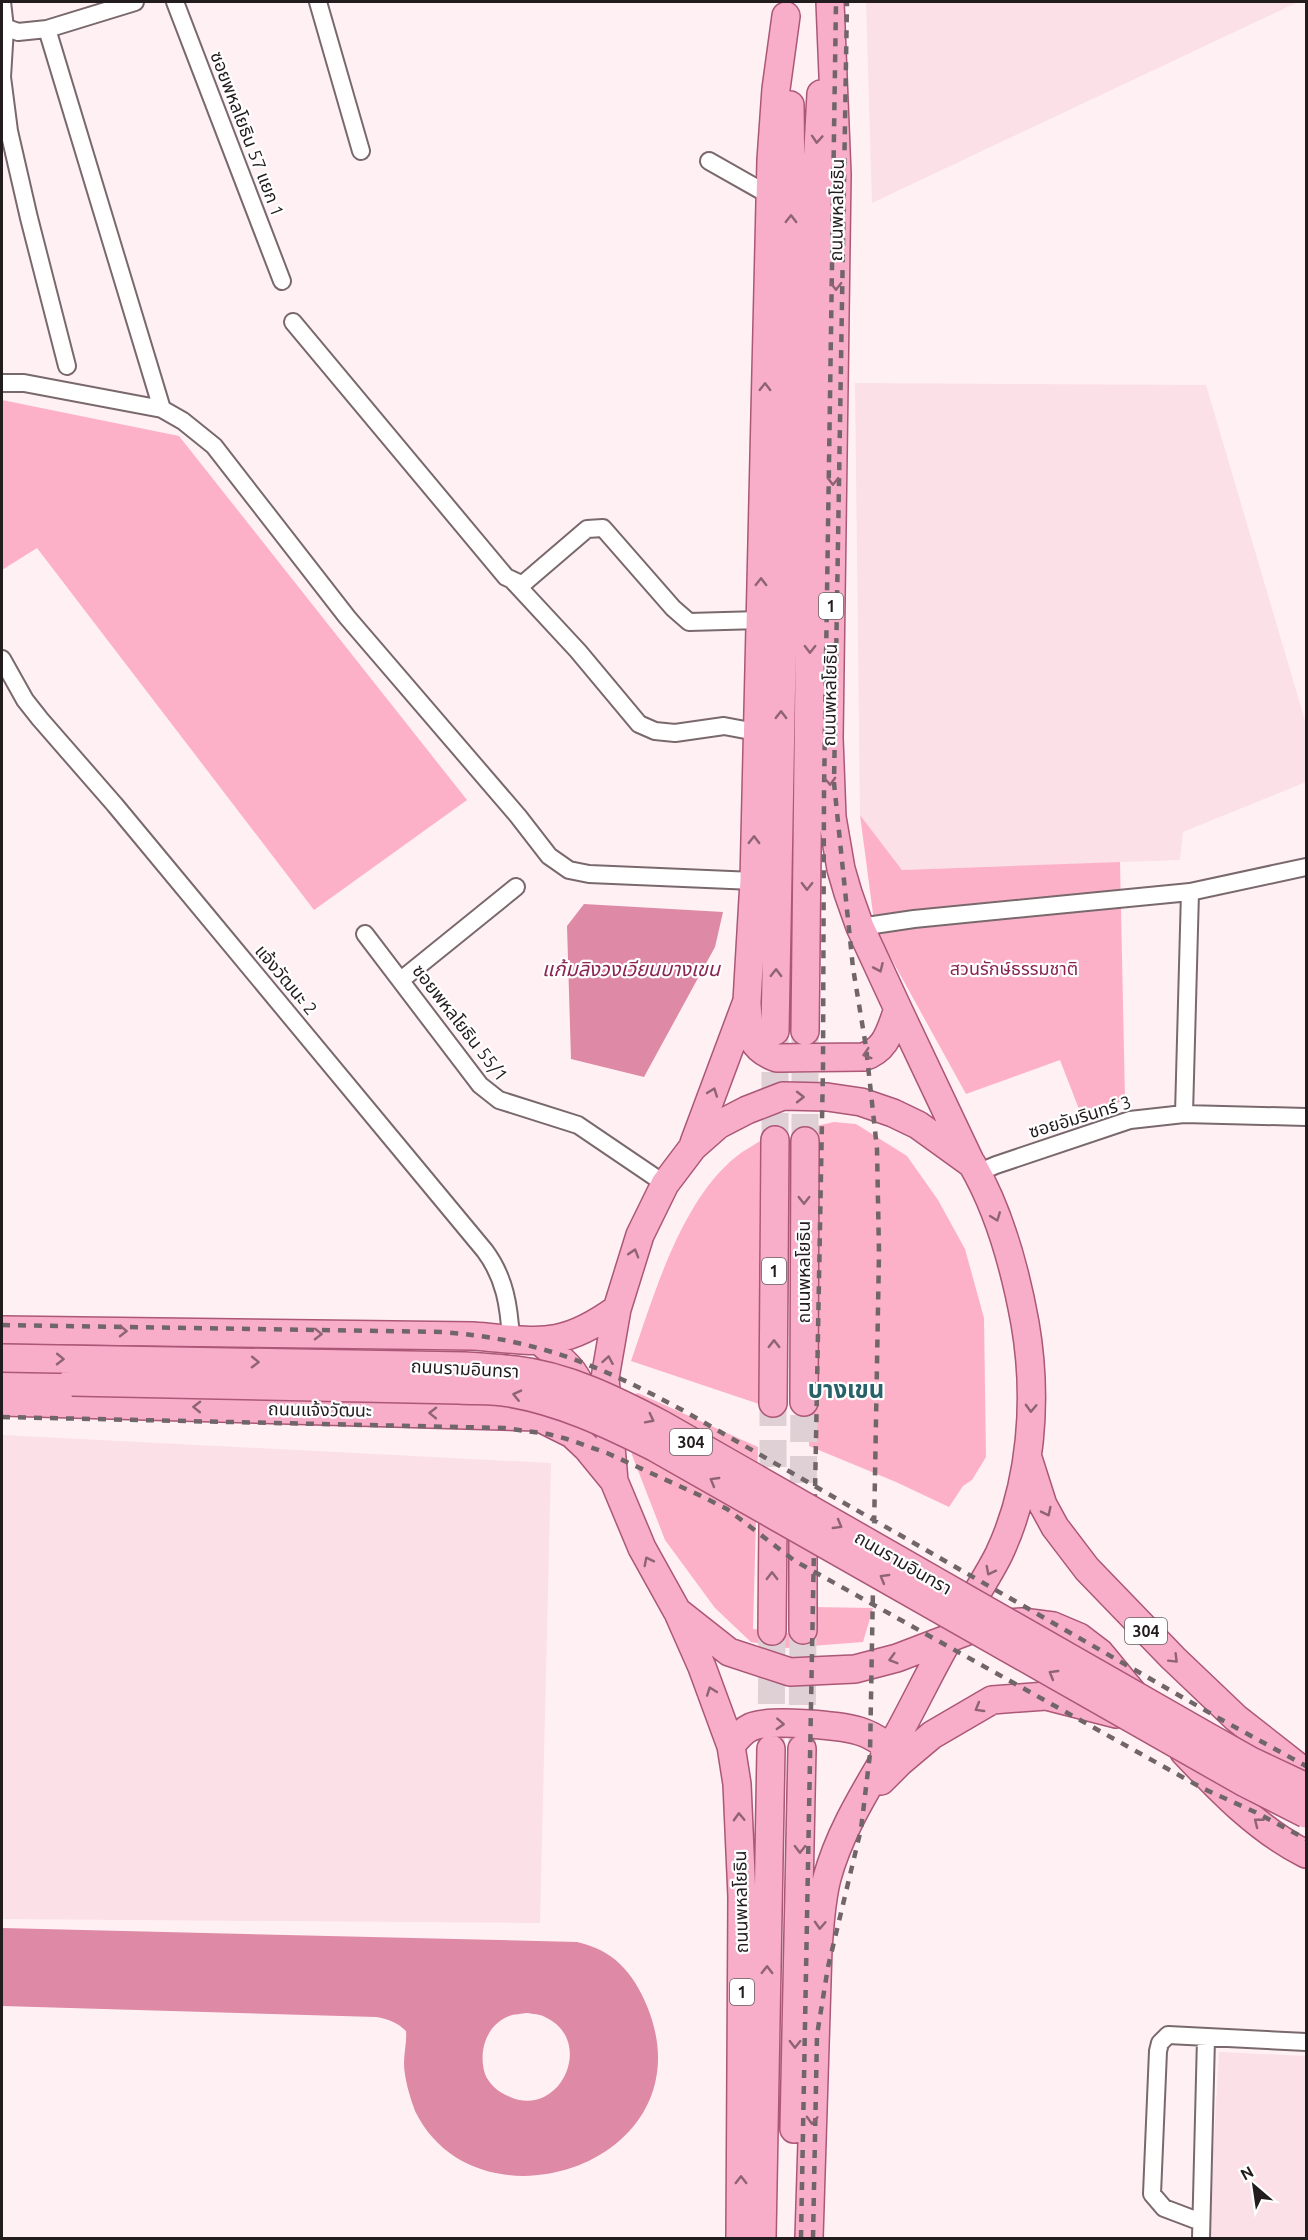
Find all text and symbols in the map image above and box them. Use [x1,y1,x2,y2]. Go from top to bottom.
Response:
street label: ซอยพหลโยธิน 57 แยก 1 [207,48,289,219]
one-way arrow [811,134,824,143]
street label: ถนนพหลโยธิน [825,158,847,262]
one-way arrow [784,214,797,223]
one-way arrow [830,282,842,291]
one-way arrow [759,383,772,392]
one-way arrow [827,477,839,486]
one-way arrow [755,578,768,587]
road number: 1 [819,593,843,619]
street label: ถนนพหลโยธิน [818,643,840,747]
one-way arrow [803,644,816,653]
one-way arrow [775,710,787,719]
one-way arrow [823,777,836,786]
one-way arrow [748,836,761,845]
one-way arrow [801,881,813,890]
street label: แจ้งวัฒนะ 2 [252,940,322,1019]
water label: แก้มลิงวงเวียนบางเขน [542,957,722,980]
park label: สวนรักษ์ธรรมชาติ [950,958,1078,978]
street label: ซอยพหลโยธิน 55/1 [409,960,512,1085]
one-way arrow [872,962,884,973]
one-way arrow [770,968,783,977]
one-way arrow [862,1047,873,1059]
one-way arrow [706,1087,719,1098]
one-way arrow [796,1090,805,1103]
street label: ซอยอัมรินทร์ 3 [1026,1091,1133,1141]
one-way arrow [798,1195,811,1204]
one-way arrow [989,1211,1001,1222]
street label: ถนนพหลโยธิน [793,1221,813,1323]
one-way arrow [627,1248,639,1259]
road number: 1 [762,1258,786,1284]
one-way arrow [118,1325,127,1338]
one-way arrow [313,1328,322,1340]
one-way arrow [767,1340,780,1349]
one-way arrow [55,1353,64,1365]
street label: ถนนรามอินทรา [410,1355,520,1381]
one-way arrow [601,1355,614,1365]
one-way arrow [250,1356,259,1369]
district label: บางเขน [808,1376,884,1403]
one-way arrow [512,1390,522,1403]
street label: ถนนแจ้งวัฒนะ [268,1398,372,1420]
one-way arrow [192,1401,201,1413]
one-way arrow [1024,1403,1037,1412]
one-way arrow [429,1407,438,1420]
one-way arrow [644,1412,655,1423]
road number: 304 [670,1429,712,1455]
one-way arrow [710,1477,720,1489]
one-way arrow [1040,1505,1051,1516]
one-way arrow [832,1518,842,1530]
street label: ถนนรามอินทรา [852,1526,955,1598]
one-way arrow [644,1556,655,1567]
one-way arrow [985,1565,997,1576]
one-way arrow [766,1571,778,1580]
one-way arrow [879,1573,890,1585]
road number: 304 [1125,1618,1167,1644]
one-way arrow [1166,1651,1177,1662]
one-way arrow [888,1652,899,1664]
one-way arrow [1049,1670,1059,1681]
one-way arrow [705,1686,718,1697]
one-way arrow [975,1700,985,1712]
one-way arrow [776,1717,785,1730]
one-way arrow [732,1813,745,1822]
one-way arrow [1254,1818,1265,1829]
one-way arrow [794,1845,806,1854]
street label: ถนนพหลโยธิน [729,1850,751,1954]
one-way arrow [813,1920,826,1929]
one-way arrow [761,1966,773,1975]
road number: 1 [730,1979,754,2005]
one-way arrow [789,2040,802,2049]
one-way arrow [806,2115,819,2124]
north arrow [1224,2156,1284,2216]
text: N [1237,2162,1256,2184]
one-way arrow [735,2176,747,2185]

